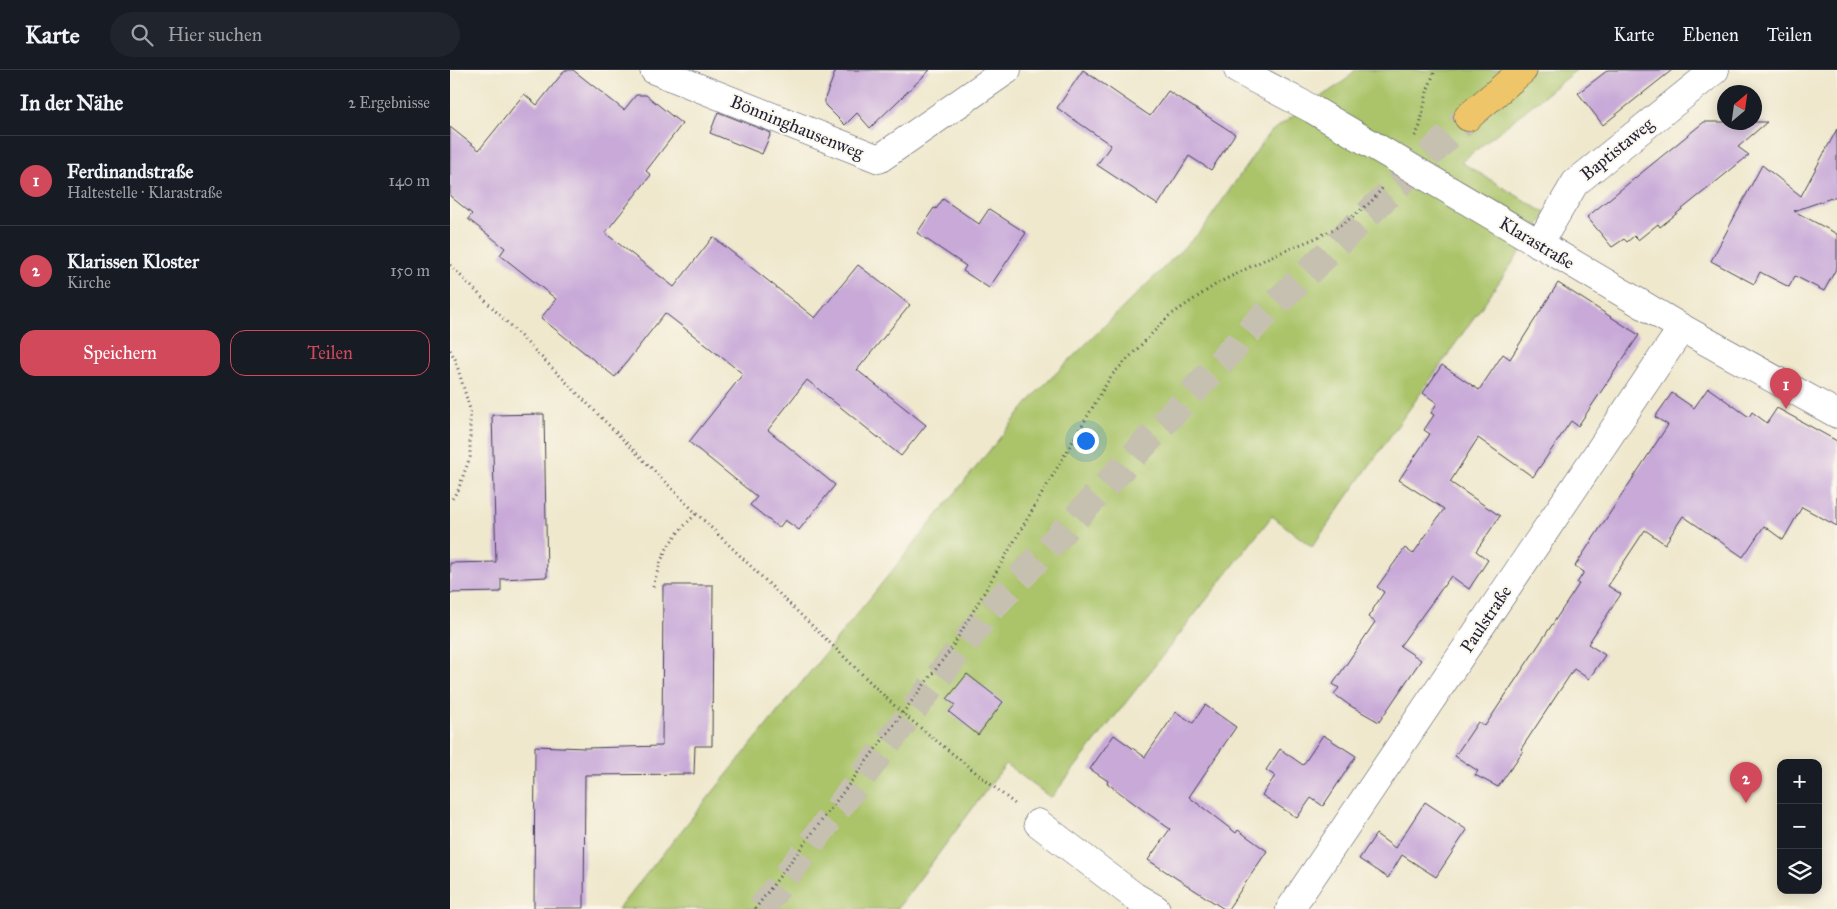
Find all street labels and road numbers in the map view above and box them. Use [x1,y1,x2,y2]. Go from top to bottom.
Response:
street label: Bönninghausenweg [727,90,868,165]
street label: Baptistaweg [1576,112,1659,186]
street label: Klarastraße [1495,212,1579,274]
street label: Paulstraße [1456,581,1516,657]

